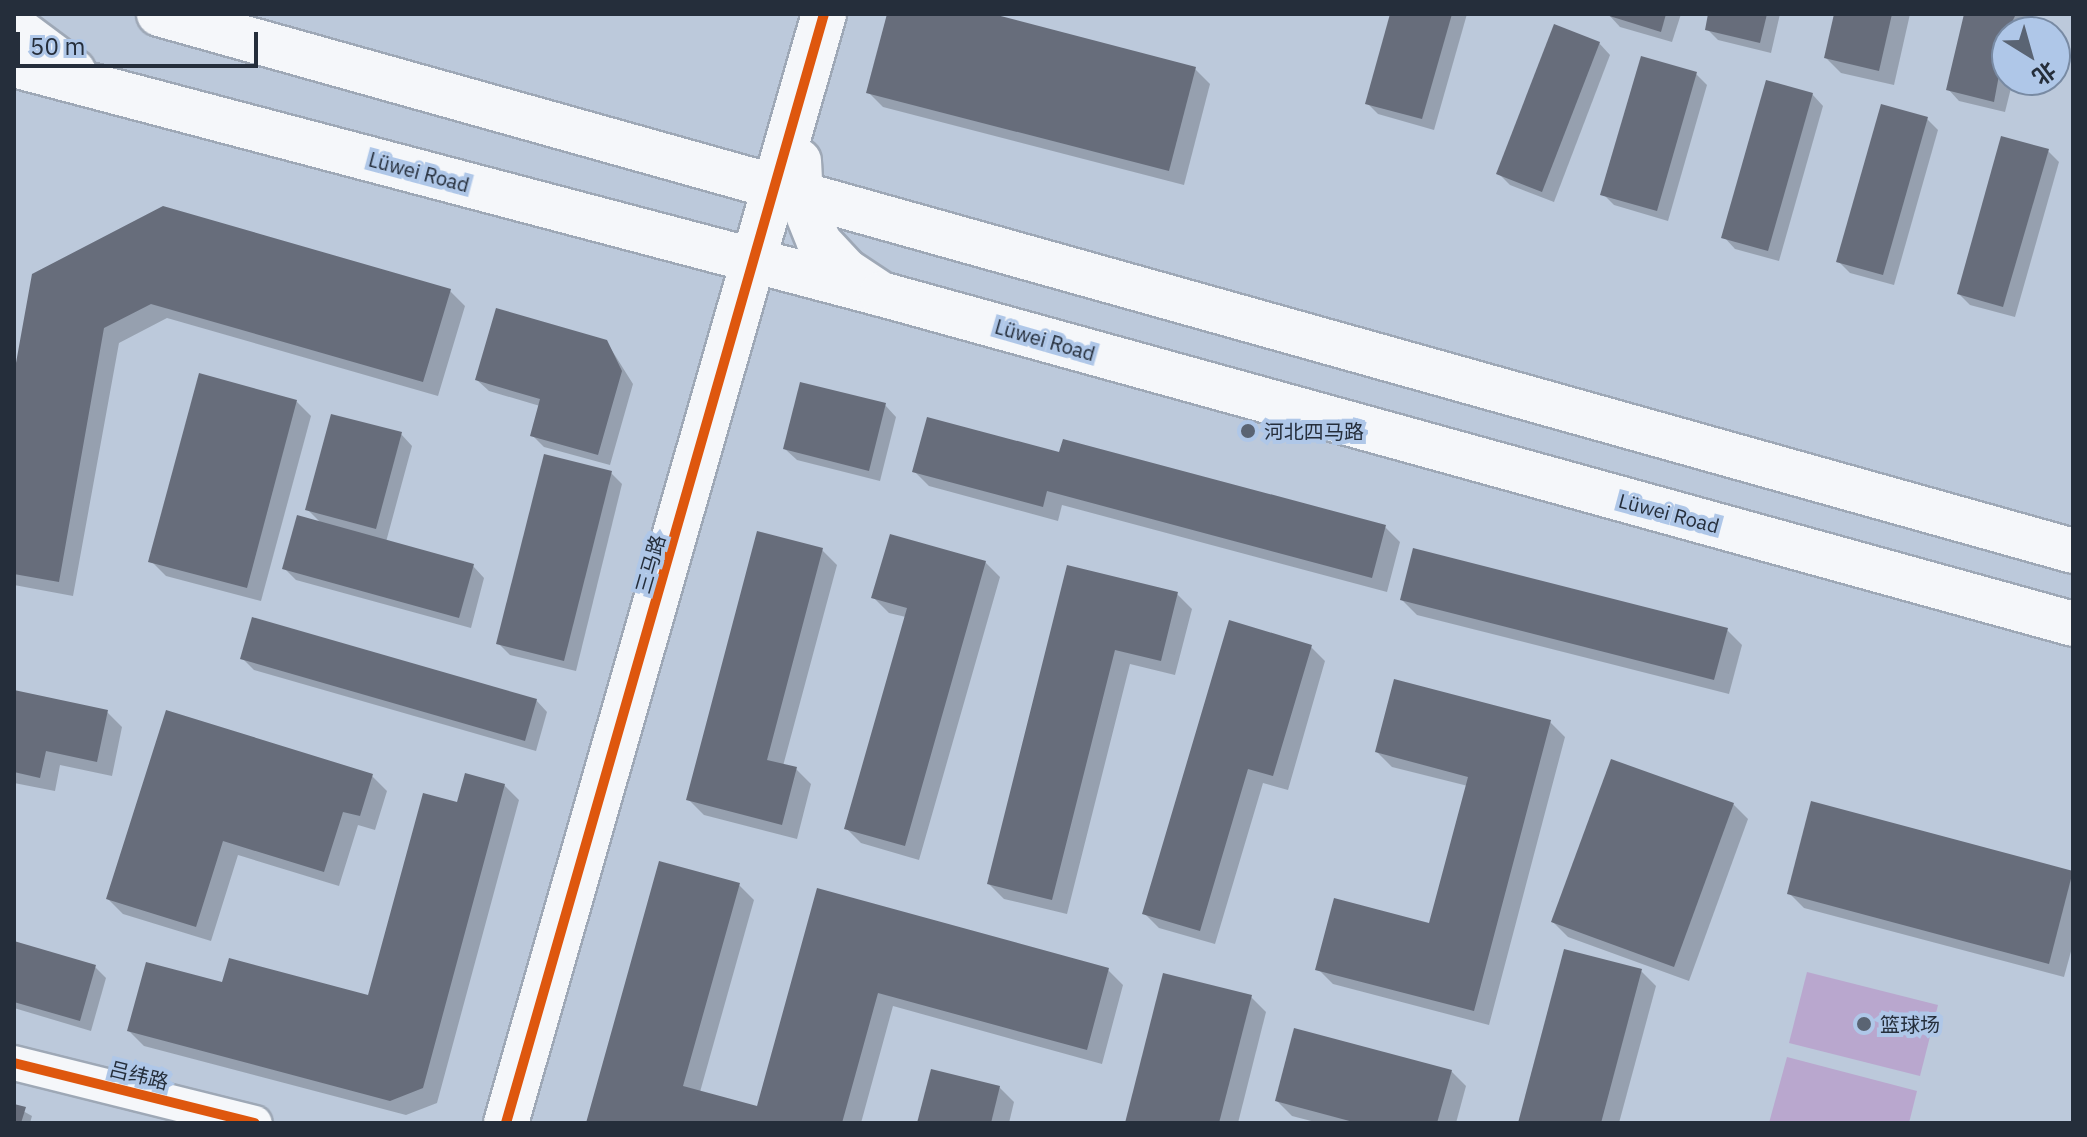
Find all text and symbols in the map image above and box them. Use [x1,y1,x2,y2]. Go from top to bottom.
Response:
scale bar [20,16,262,66]
north arrow [1991,16,2071,96]
text: 50 m [30,30,85,62]
text: 北 [2027,56,2062,92]
street label: Lüwei Road [366,147,472,197]
street label: Lüwei Road [992,314,1098,366]
place label: 河北四马路 [1264,419,1364,443]
marker: 河北四马路 [1239,422,1257,440]
street label: Lüwei Road [1616,488,1722,538]
street label: 三马路 [630,532,670,596]
place label: 篮球场 [1880,1012,1940,1036]
marker: 篮球场 [1855,1015,1873,1033]
street label: 吕纬路 [107,1056,171,1094]

